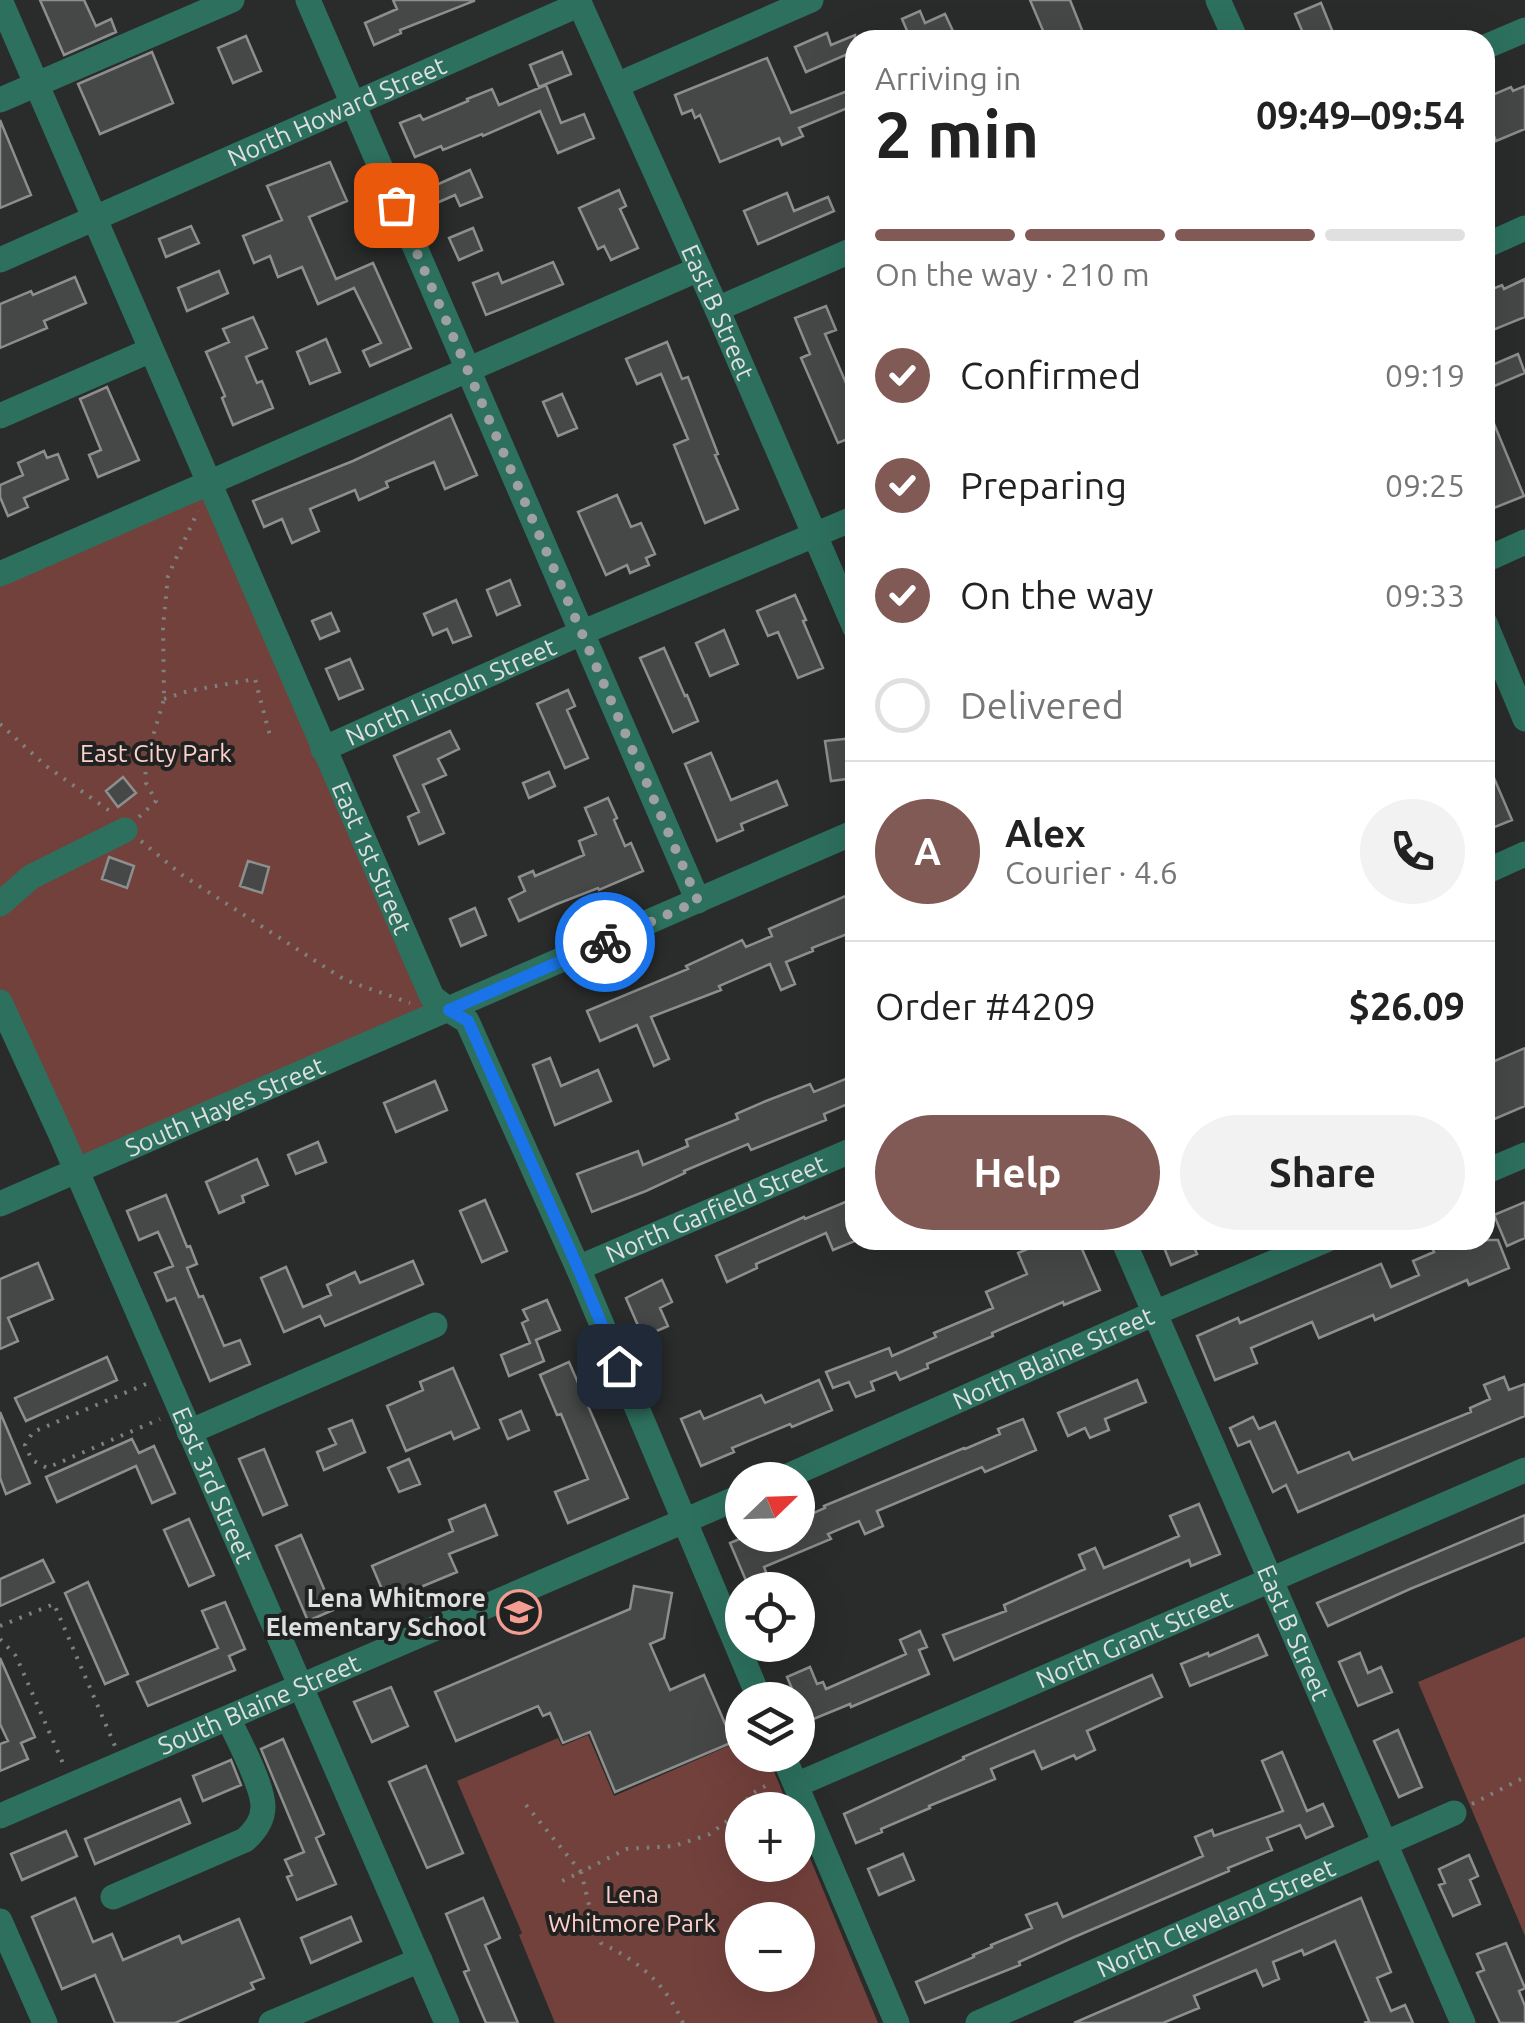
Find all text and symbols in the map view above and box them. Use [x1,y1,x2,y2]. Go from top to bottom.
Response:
street label: North Howard Street [223,51,450,172]
text: Arriving in [875,60,1021,96]
text: 09:49–09:54 [1256,94,1465,136]
text: 2 min [875,97,1039,170]
pin [354,163,439,248]
icon: bag [369,178,424,233]
street label: East B Street [676,240,760,384]
text: On the way · 210 m [875,256,1150,292]
icon: check [875,348,930,403]
text: Confirmed [960,354,1141,396]
text: 09:19 [1385,357,1465,393]
icon: check [875,458,930,513]
text: Preparing [960,464,1127,506]
text: 09:25 [1385,467,1465,503]
icon: check [875,568,930,623]
text: On the way [960,574,1153,616]
text: 09:33 [1385,577,1465,613]
street label: North Lincoln Street [341,632,560,751]
text: Delivered [960,684,1124,726]
park label: East City Park [80,739,232,767]
street label: East 1st Street [326,777,417,939]
button: phone [1360,799,1465,904]
text: Alex [1005,812,1086,854]
text: A [914,830,941,872]
text: Courier · 4.6 [1005,854,1178,890]
courier [555,892,655,992]
icon: bike [578,915,633,970]
text: Order #4209 [875,985,1096,1027]
text: $26.09 [1348,985,1465,1027]
street label: South Hayes Street [121,1051,329,1162]
button: Help [875,1115,1160,1230]
button: Share [1180,1115,1465,1230]
street label: North Garfield Street [601,1149,830,1268]
street label: North Blaine Street [948,1301,1158,1415]
pin [577,1324,662,1409]
icon: home [592,1339,647,1394]
street label: East 3rd Street [167,1403,259,1567]
north arrow [725,1462,815,1552]
map controls [725,1462,815,1992]
street label: East B Street [1252,1561,1335,1705]
button: locate [725,1572,815,1662]
place label: Lena Whitmore Elementary School [266,1584,486,1641]
street label: North Grant Street [1032,1584,1236,1694]
school or university icon: Lena Whitmore Elementary School [496,1589,542,1635]
street label: South Blaine Street [154,1648,364,1760]
button: layers [725,1682,815,1772]
button: + [725,1792,815,1882]
street label: North Cleveland Street [1092,1853,1339,1983]
park label: Lena Whitmore Park [548,1880,716,1937]
button: − [725,1902,815,1992]

